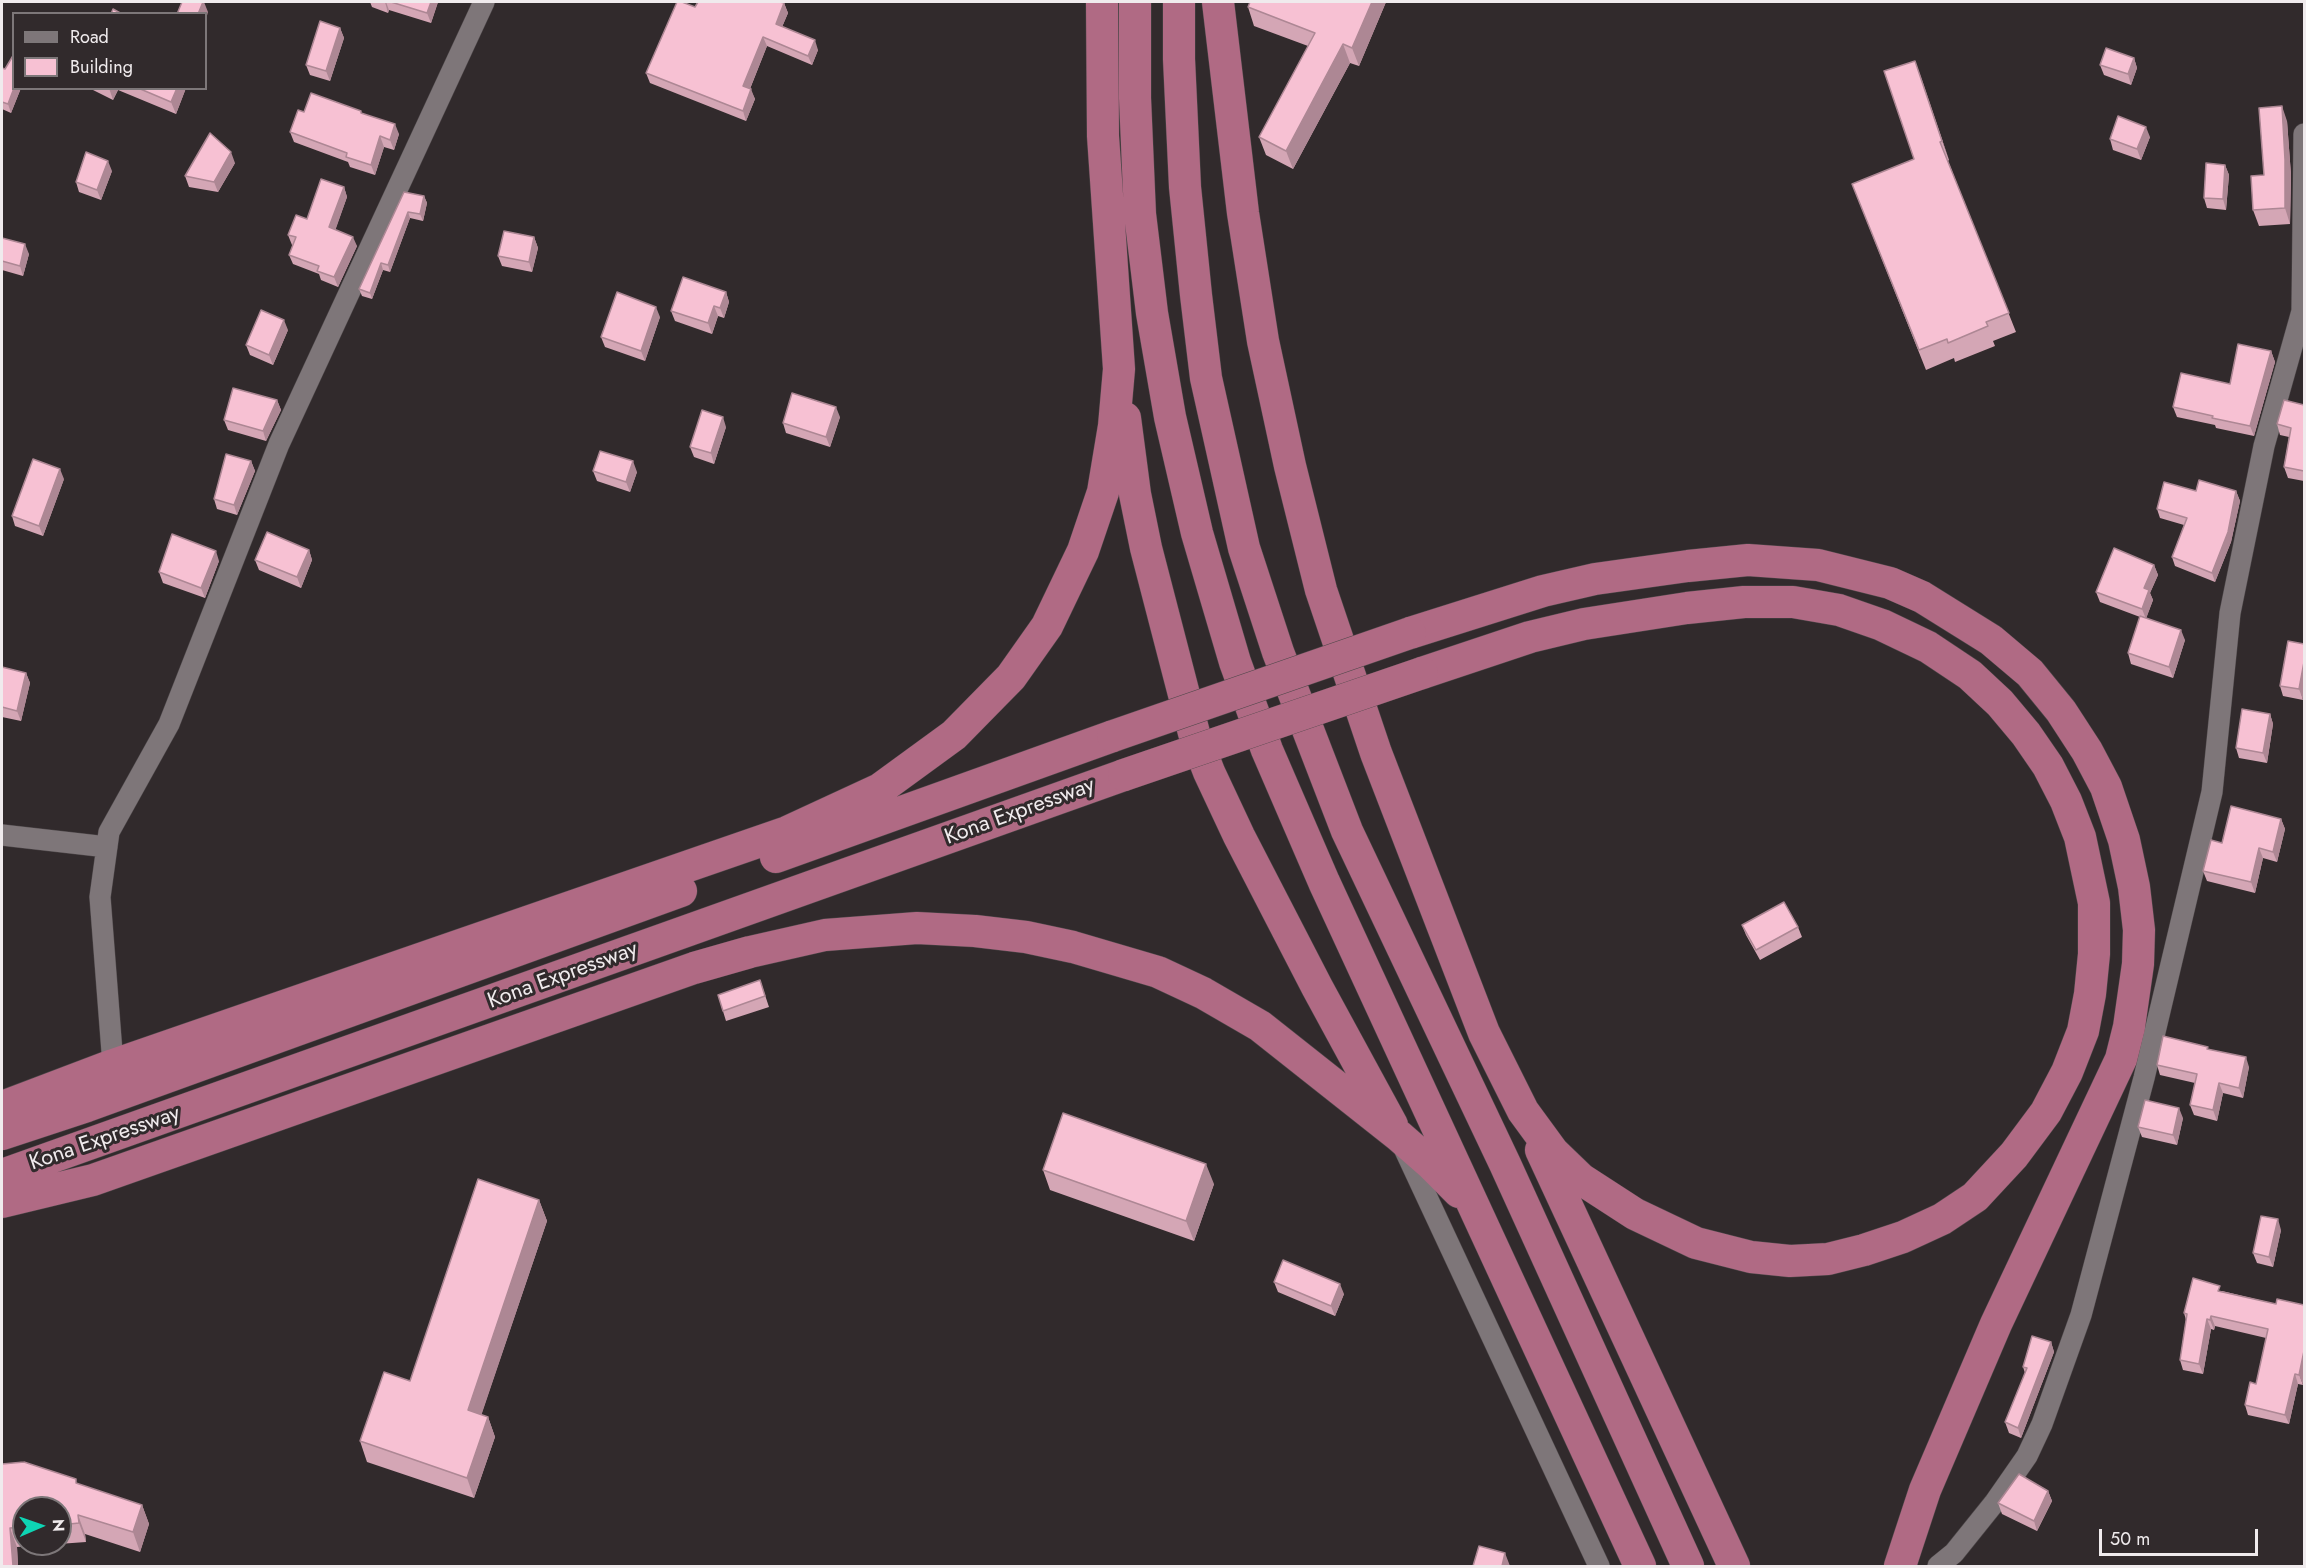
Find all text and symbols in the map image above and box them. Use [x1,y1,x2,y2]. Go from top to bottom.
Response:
legend [12,12,207,90]
text: Road [70,24,109,50]
text: Building [70,54,133,80]
street label: Kona Expressway [941,773,1099,851]
street label: Kona Expressway [484,937,642,1015]
street label: Kona Expressway [26,1101,184,1177]
north arrow [12,1496,72,1556]
scale bar [2102,1517,2261,1555]
text: N [47,1519,70,1532]
text: 50 m [2110,1526,2150,1552]

